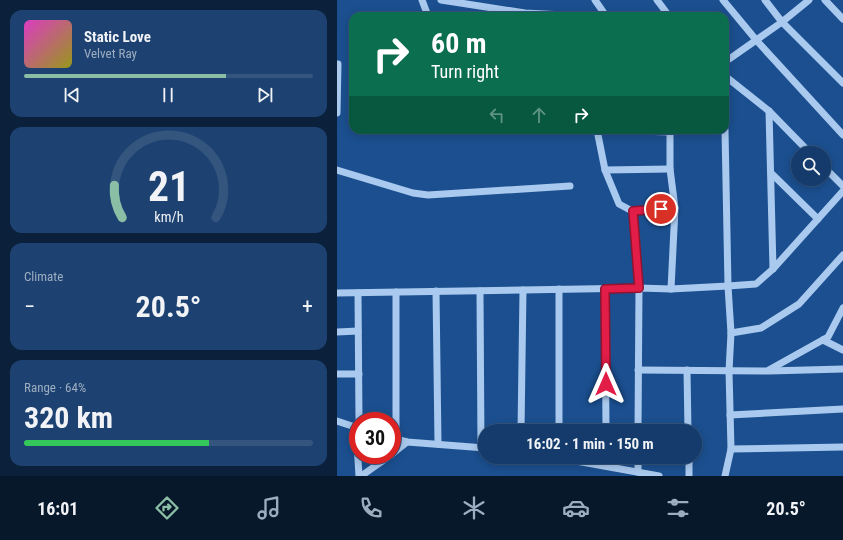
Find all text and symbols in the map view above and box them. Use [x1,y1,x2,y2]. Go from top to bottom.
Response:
text: 60 m [431,27,487,60]
text: Static Love [84,28,151,46]
icon: right [365,28,417,80]
text: Velvet Ray [84,46,137,61]
text: Turn right [431,61,499,82]
icon: previous [61,84,83,106]
icon: pause [157,84,179,106]
icon: next [254,84,276,106]
icon: left [486,104,508,126]
icon: ahead [528,104,550,126]
icon: right [570,104,592,126]
map controls [791,146,831,186]
button: search [791,146,831,186]
text: 21 [147,162,190,211]
pin [644,192,678,226]
icon: arrive [650,198,672,220]
text: km/h [154,208,183,224]
text: Climate [24,269,63,284]
text: 20.5° [136,289,201,324]
text: − [24,294,35,319]
text: + [302,294,313,319]
position arrow [585,363,627,405]
text: Range · 64% [24,380,86,395]
text: 320 km [24,400,113,435]
speed limit sign: 30 [349,412,401,464]
text: 16:02 · 1 min · 150 m [526,435,654,453]
icon: directions [153,494,181,522]
icon: music [255,494,283,522]
icon: phone [357,494,385,522]
icon: climate [460,494,488,522]
icon: car [562,494,590,522]
icon: filters [664,494,692,522]
text: 16:01 [37,498,78,519]
text: 20.5° [766,498,806,519]

